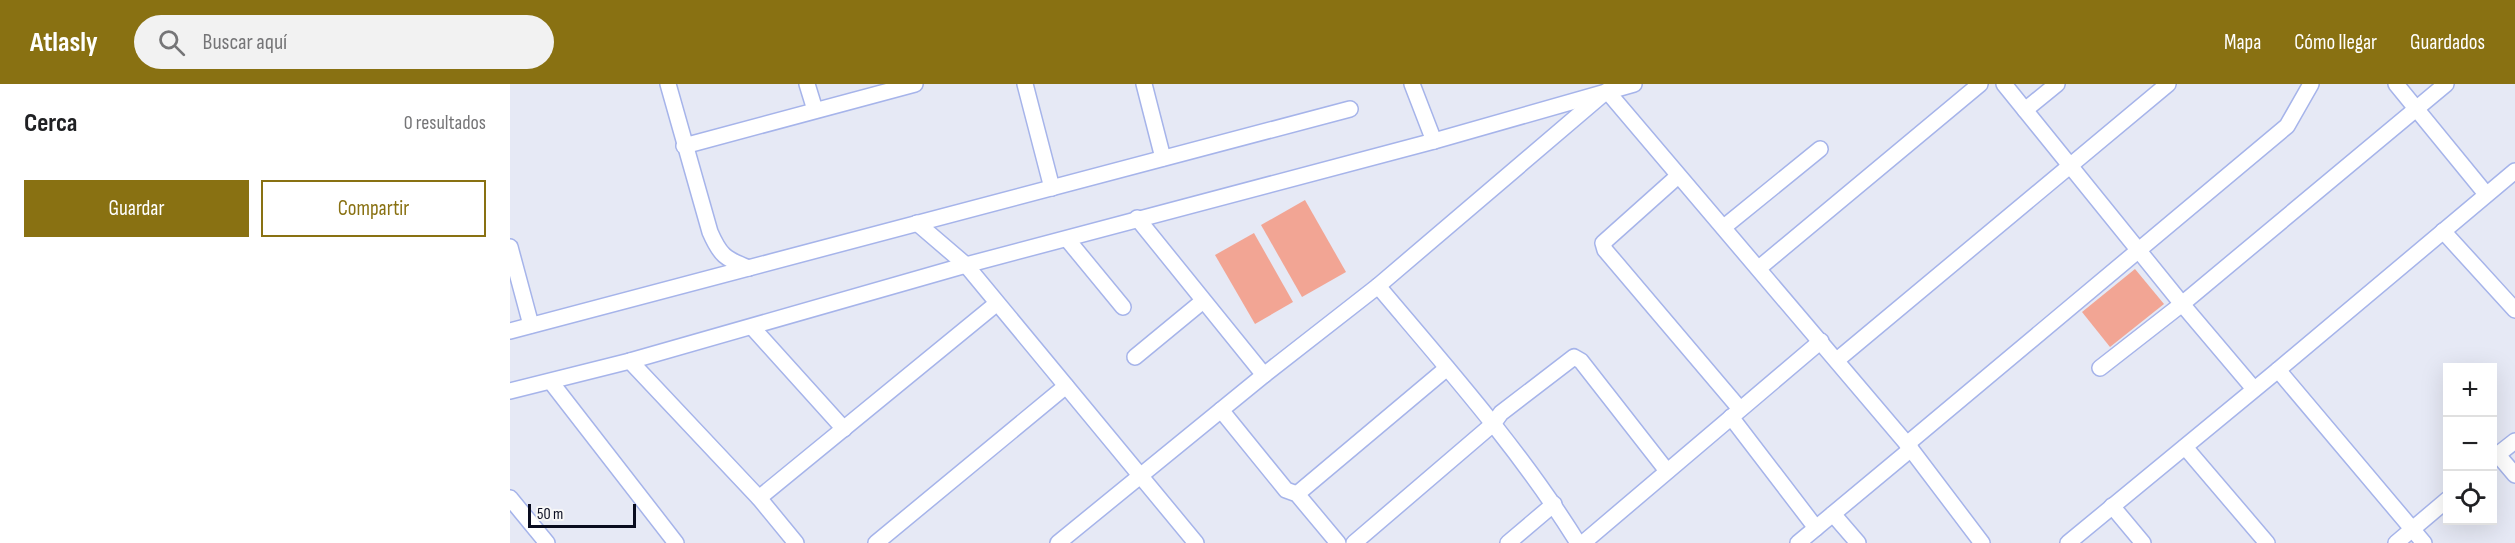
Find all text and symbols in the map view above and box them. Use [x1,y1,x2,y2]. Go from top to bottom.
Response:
search box [134,15,554,69]
text: Atlasly [30,26,98,59]
icon: search [155,26,188,59]
text: Buscar aquí [203,29,287,56]
text: Mapa [2224,30,2261,55]
text: Cómo llegar [2294,30,2377,55]
text: Guardados [2410,30,2485,55]
text: Cerca [24,108,77,139]
text: 0 resultados [404,111,486,135]
button: Guardar [24,180,249,237]
button: Compartir [261,180,486,237]
map controls [2443,363,2497,525]
button: + [2443,363,2497,417]
button: − [2443,417,2497,471]
button: locate [2443,471,2497,525]
scale bar [528,501,636,528]
text: 50 m [537,505,563,524]

